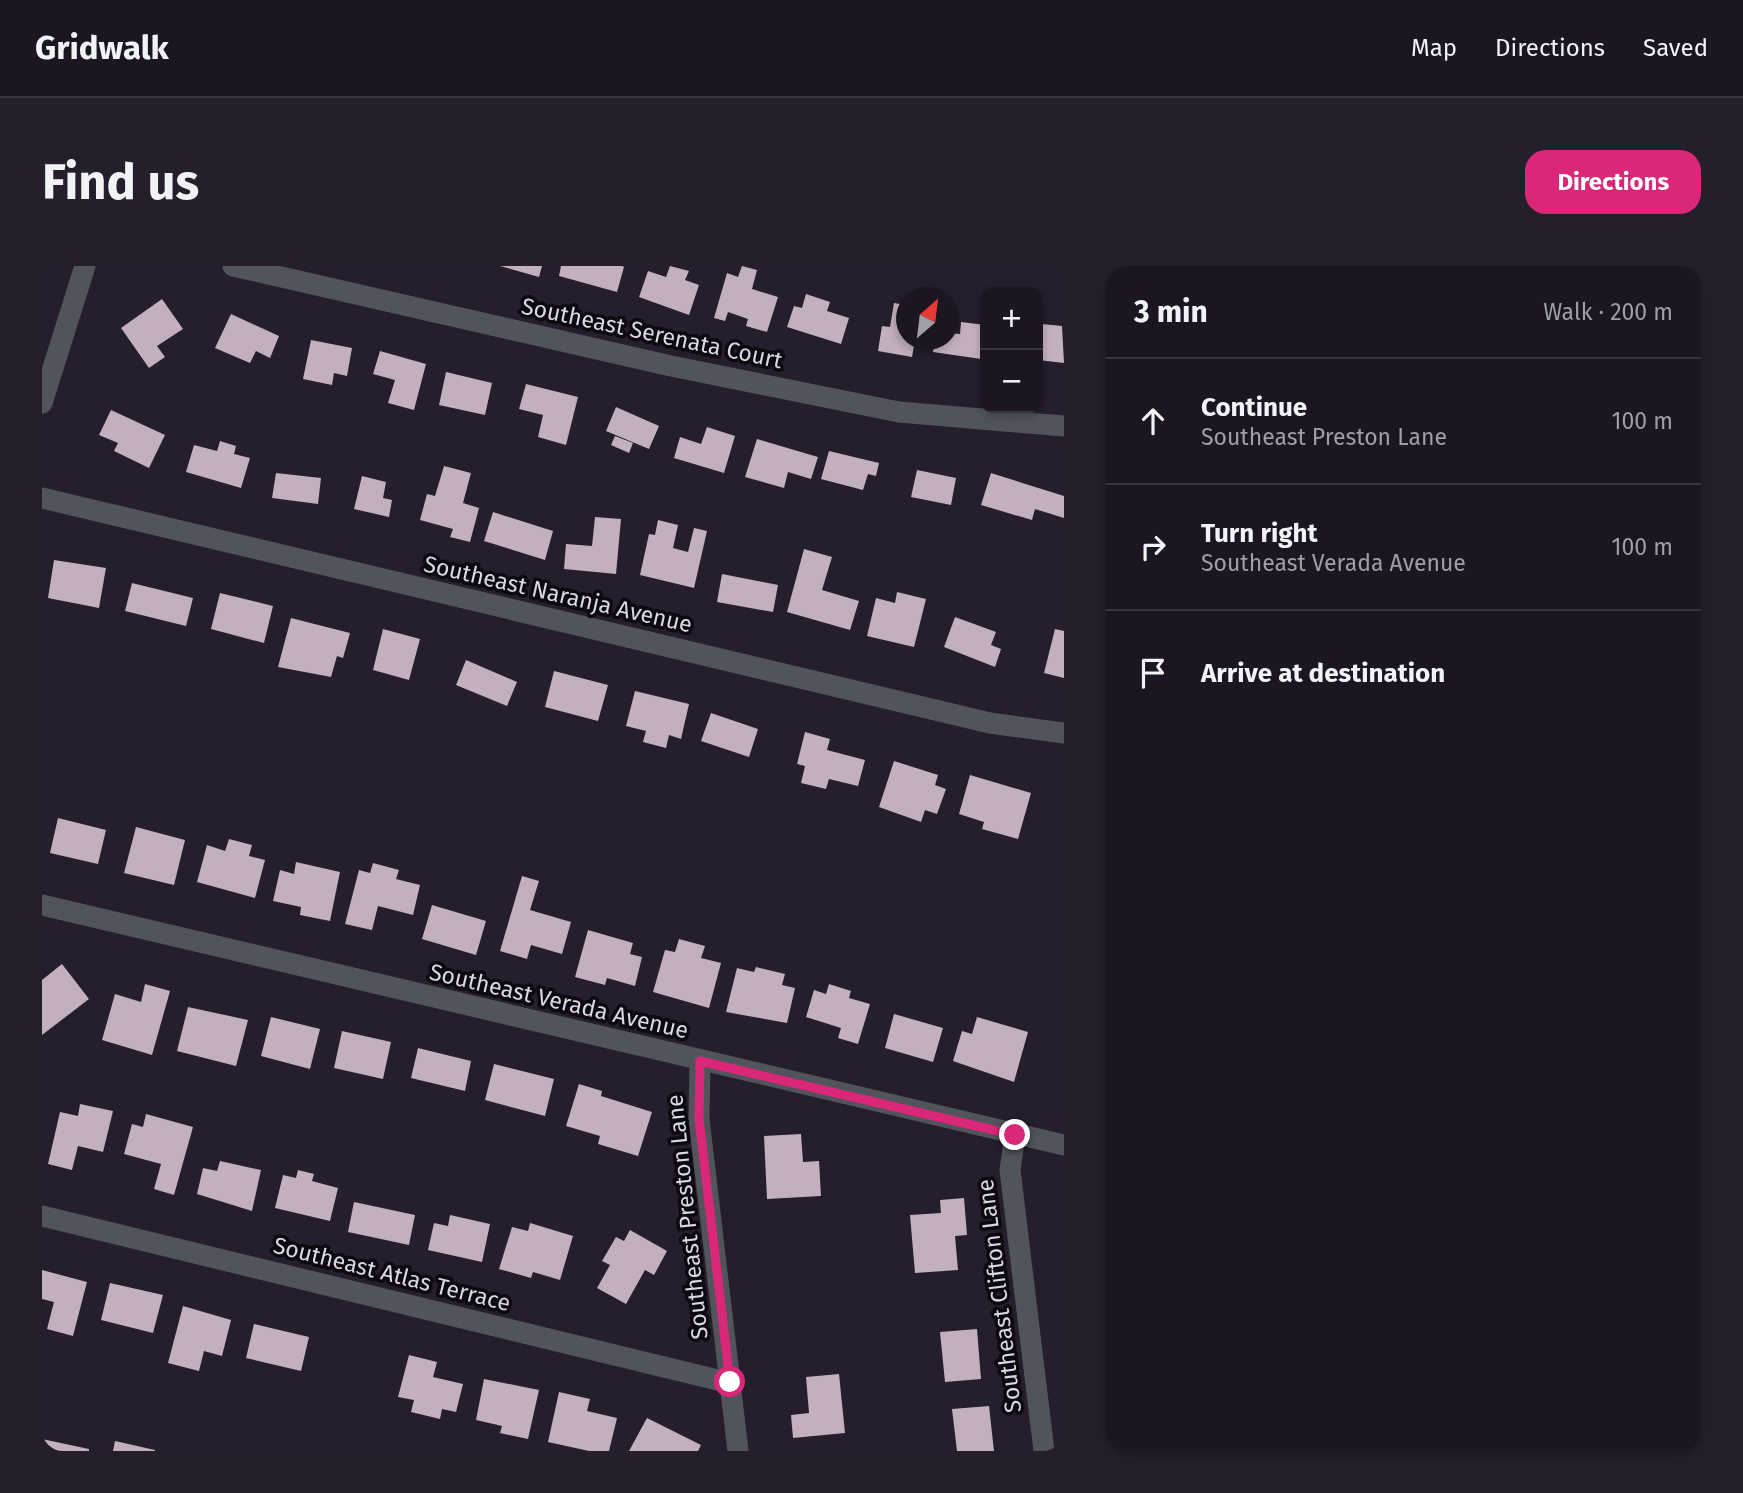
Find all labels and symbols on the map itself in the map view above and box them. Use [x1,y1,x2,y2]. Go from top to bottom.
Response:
north arrow [896,287,959,350]
street label: Southeast Serenata Court [519,292,786,374]
street label: Southeast Naranja Avenue [421,549,695,639]
street label: Southeast Verada Avenue [427,958,691,1044]
street label: Southeast Preston Lane [660,1093,714,1341]
route end [999,1119,1030,1150]
street label: Southeast Clifton Lane [971,1178,1027,1414]
street label: Southeast Atlas Terrace [270,1231,514,1317]
route start [714,1366,745,1397]

